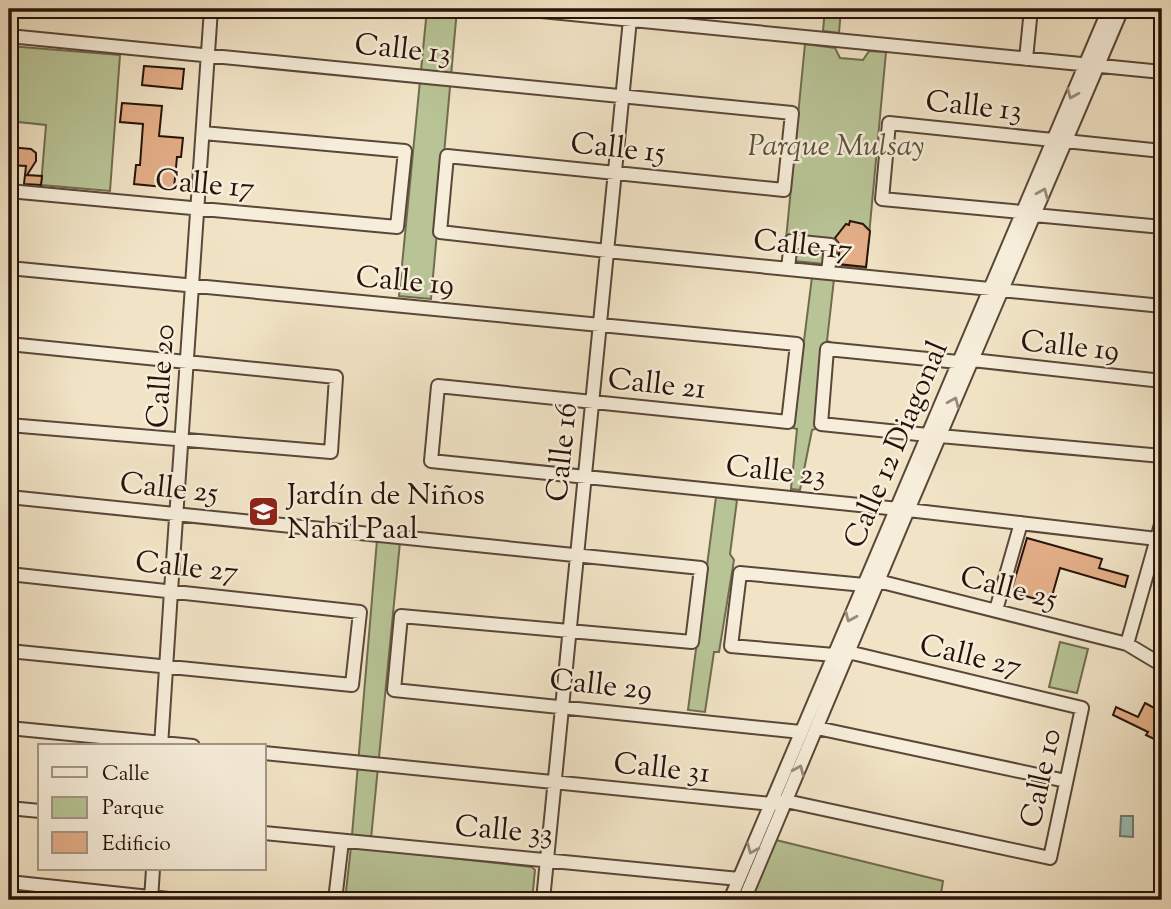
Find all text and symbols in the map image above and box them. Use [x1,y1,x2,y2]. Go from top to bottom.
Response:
street label: Calle 13 [352,24,453,77]
street label: Calle 13 [923,81,1024,134]
one-way arrow [1067,87,1081,99]
street label: Calle 15 [568,123,667,176]
park label: Parque Mulsay [748,126,924,169]
street label: Calle 17 [153,160,256,211]
one-way arrow [1035,187,1049,200]
street label: Calle 17 [751,220,855,273]
street label: Calle 19 [354,257,456,308]
street label: Calle 19 [1018,321,1121,374]
street label: Calle 20 [137,323,188,430]
street label: Calle 12 Diagonal [834,335,960,555]
street label: Calle 21 [605,359,708,412]
one-way arrow [946,397,960,409]
street label: Calle 16 [537,401,590,504]
street label: Calle 23 [723,446,828,499]
street label: Calle 25 [117,463,220,516]
place label: Jardín de Niños Nahil Paal [285,475,485,552]
school or university icon: Jardín de Niños Nahil Paal [247,494,281,528]
street label: Calle 27 [133,542,240,595]
street label: Calle 25 [955,557,1061,622]
one-way arrow [845,610,859,622]
street label: Calle 27 [915,625,1026,690]
street label: Calle 29 [547,660,654,713]
street label: Calle 10 [1011,725,1074,832]
street label: Calle 31 [611,743,712,796]
legend [38,744,266,870]
text: Calle [102,760,150,790]
one-way arrow [791,764,805,776]
text: Parque [102,794,164,824]
street label: Calle 33 [453,806,555,857]
text: Edificio [102,830,171,860]
one-way arrow [746,841,760,854]

